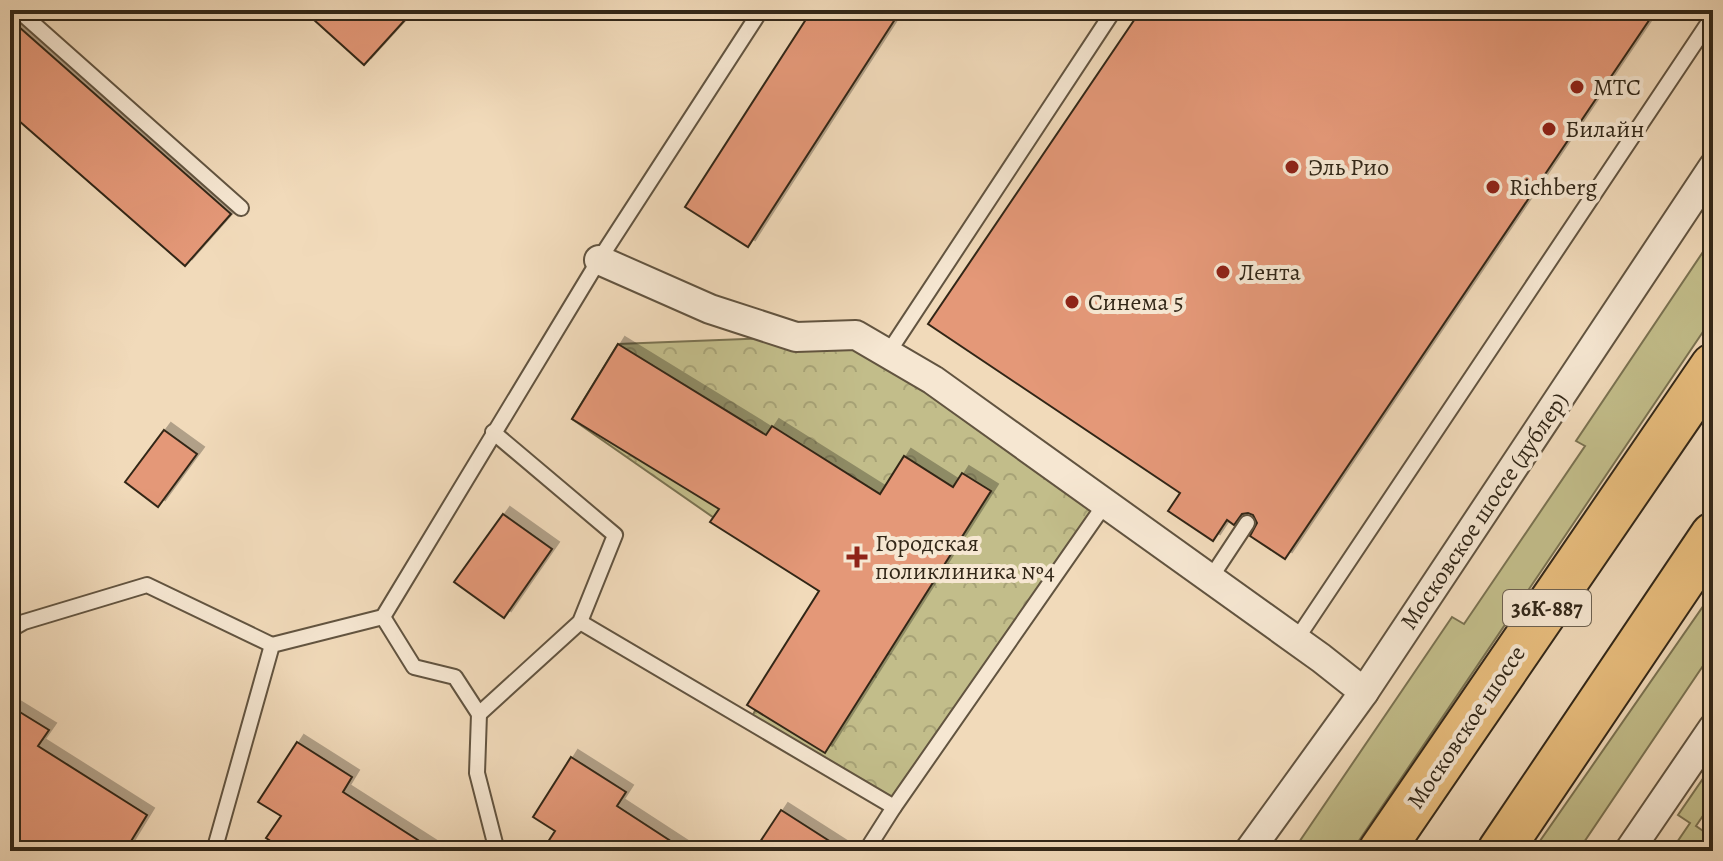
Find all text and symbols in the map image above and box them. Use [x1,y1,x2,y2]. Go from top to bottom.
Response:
place label: МТС [1593,71,1641,103]
marker: МТС [1568,78,1586,96]
place label: Билайн [1565,113,1644,145]
marker: Билайн [1540,120,1558,138]
place label: Эль Рио [1308,151,1389,183]
marker: Эль Рио [1283,158,1301,176]
place label: Richberg [1509,171,1597,203]
marker: Richberg [1484,178,1502,196]
place label: Лента [1239,256,1301,288]
marker: Лента [1214,263,1232,281]
place label: Синема 5 [1088,286,1184,318]
marker: Синема 5 [1063,293,1081,311]
street label: Московское шоссе (дублер) [1393,386,1575,636]
place label: Городская поликлиника №4 [875,527,1055,587]
marker: Городская поликлиника №4 [846,546,868,568]
road number: 36К-887 [1503,590,1591,626]
street label: Московское шоссе [1399,639,1533,815]

